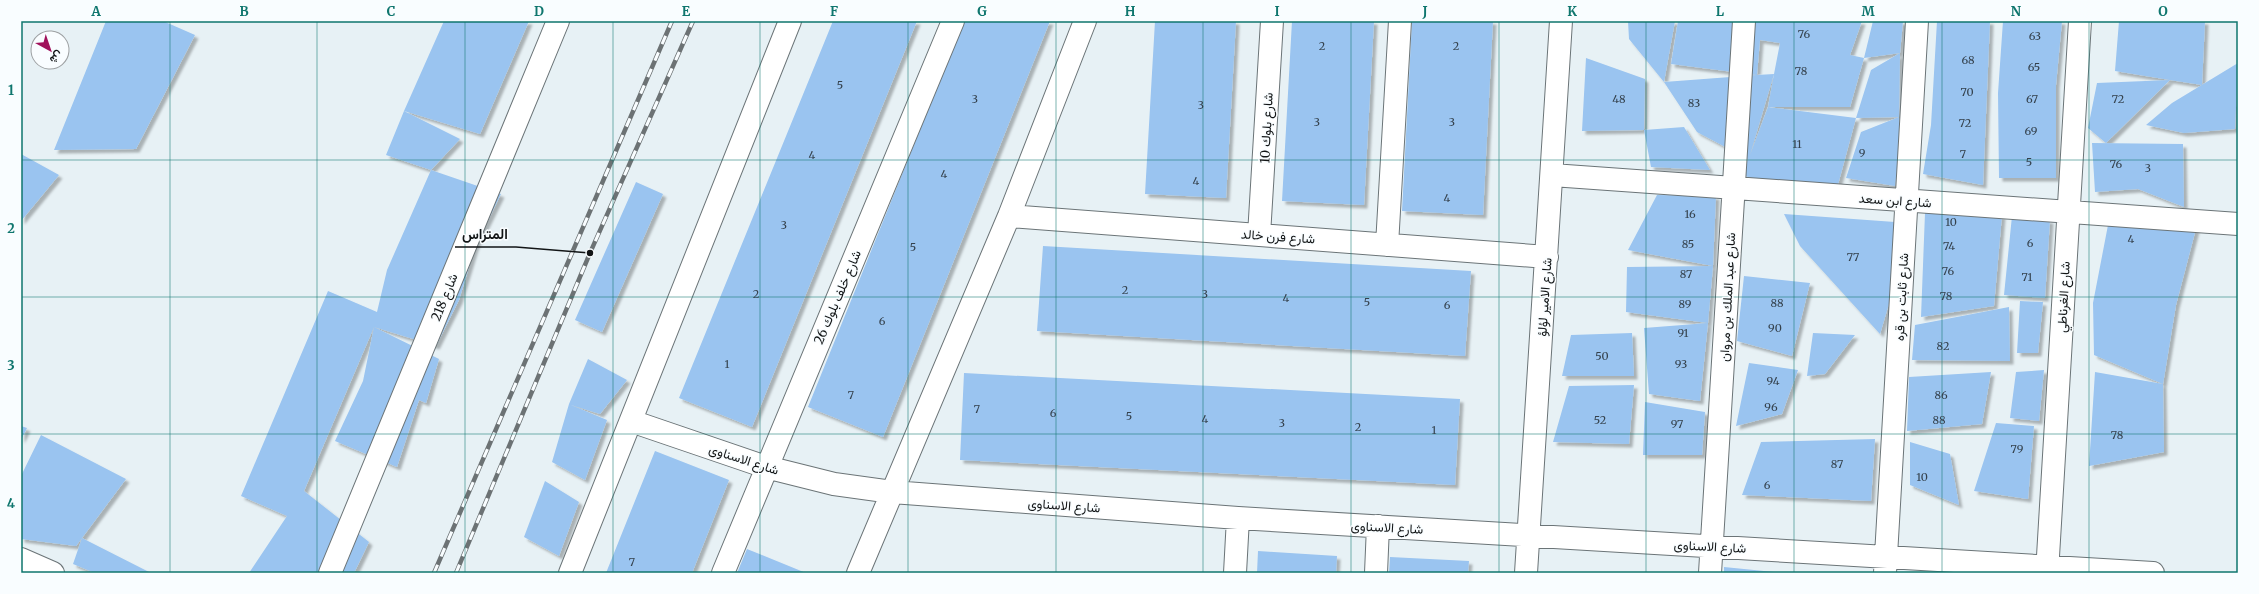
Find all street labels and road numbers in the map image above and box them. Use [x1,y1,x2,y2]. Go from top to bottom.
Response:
street label: شارع بلوك 10 [1256,92,1278,164]
street label: شارع ابن سعد [1858,189,1932,213]
street label: شارع فرن خالد [1240,225,1316,249]
street label: شارع عبد الملك بن مروان [1716,232,1740,362]
street label: شارع خلف بلوك 26 [810,247,866,347]
street label: شارع ثابت بن قره [1891,253,1913,342]
street label: شارع الامير لؤلؤ [1533,257,1557,337]
street label: شارع الغرناطي [2053,261,2076,333]
street label: شارع 218 [427,271,463,324]
street label: شارع الاسناوى [706,440,781,480]
street label: شارع الاسناوى [1027,494,1101,518]
street label: شارع الاسناوى [1350,517,1424,539]
street label: شارع الاسناوى [1673,536,1747,558]

